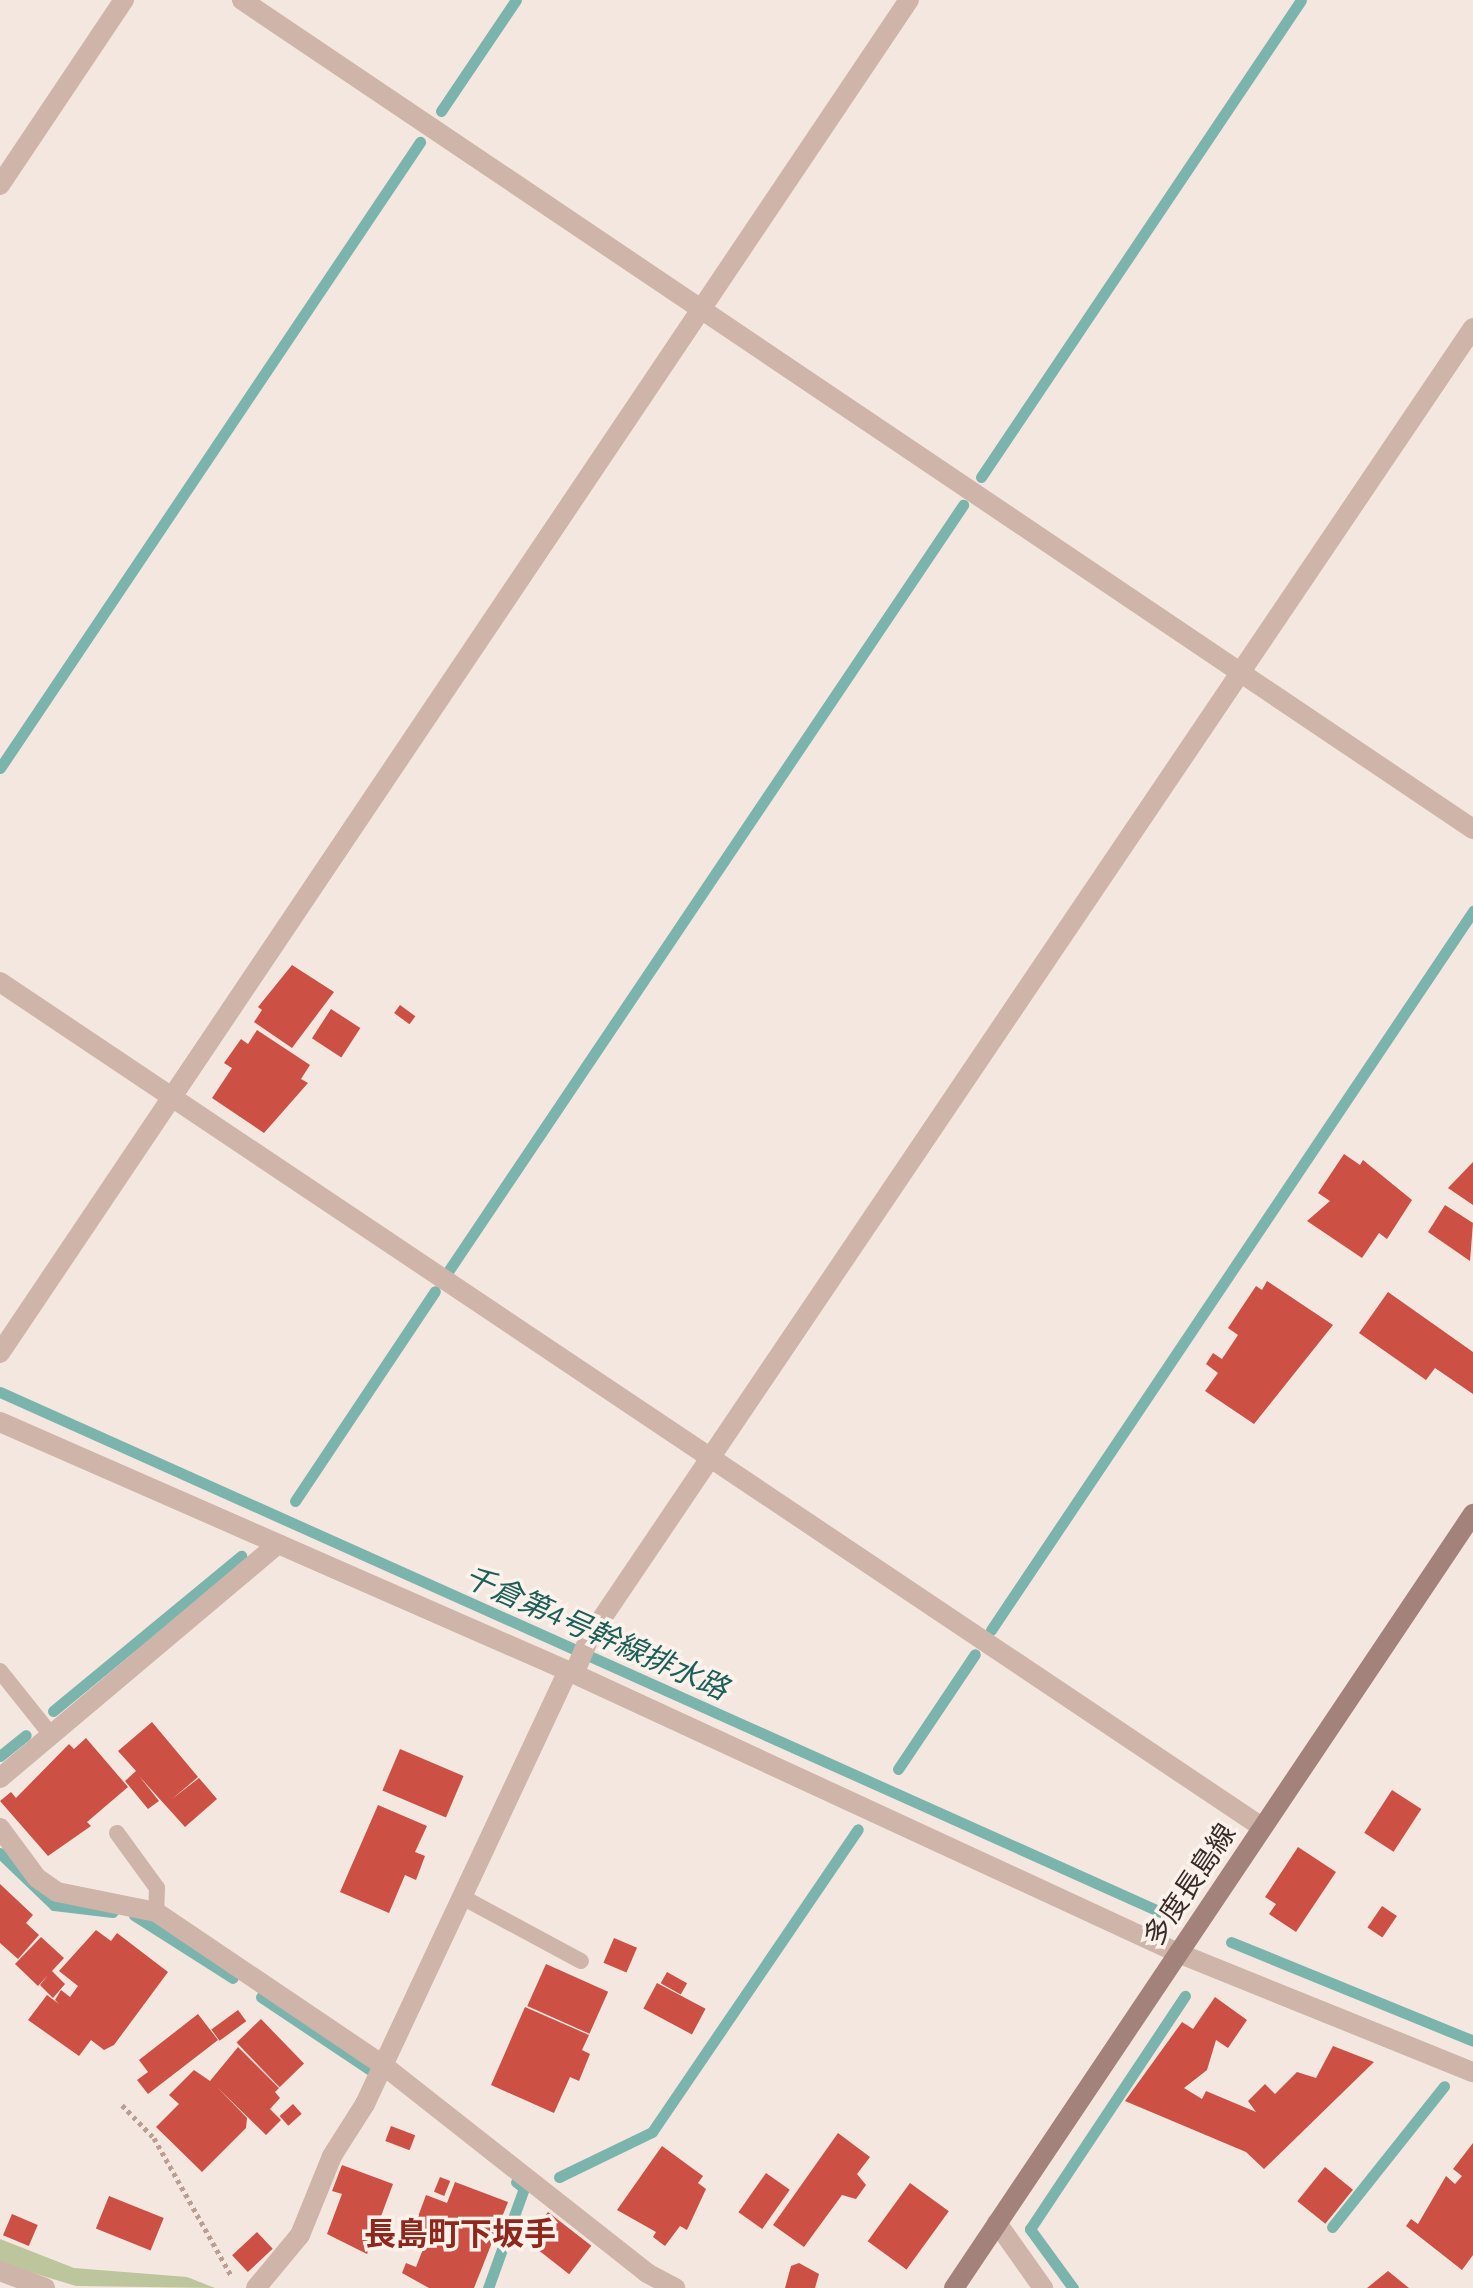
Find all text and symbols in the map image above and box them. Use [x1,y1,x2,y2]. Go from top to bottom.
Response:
water label: 千倉第4号幹線排水路 [458,1559,734,1707]
street label: 多度長島線 [1137,1818,1243,1952]
district label: 長島町下坂手 [364,2216,556,2254]

